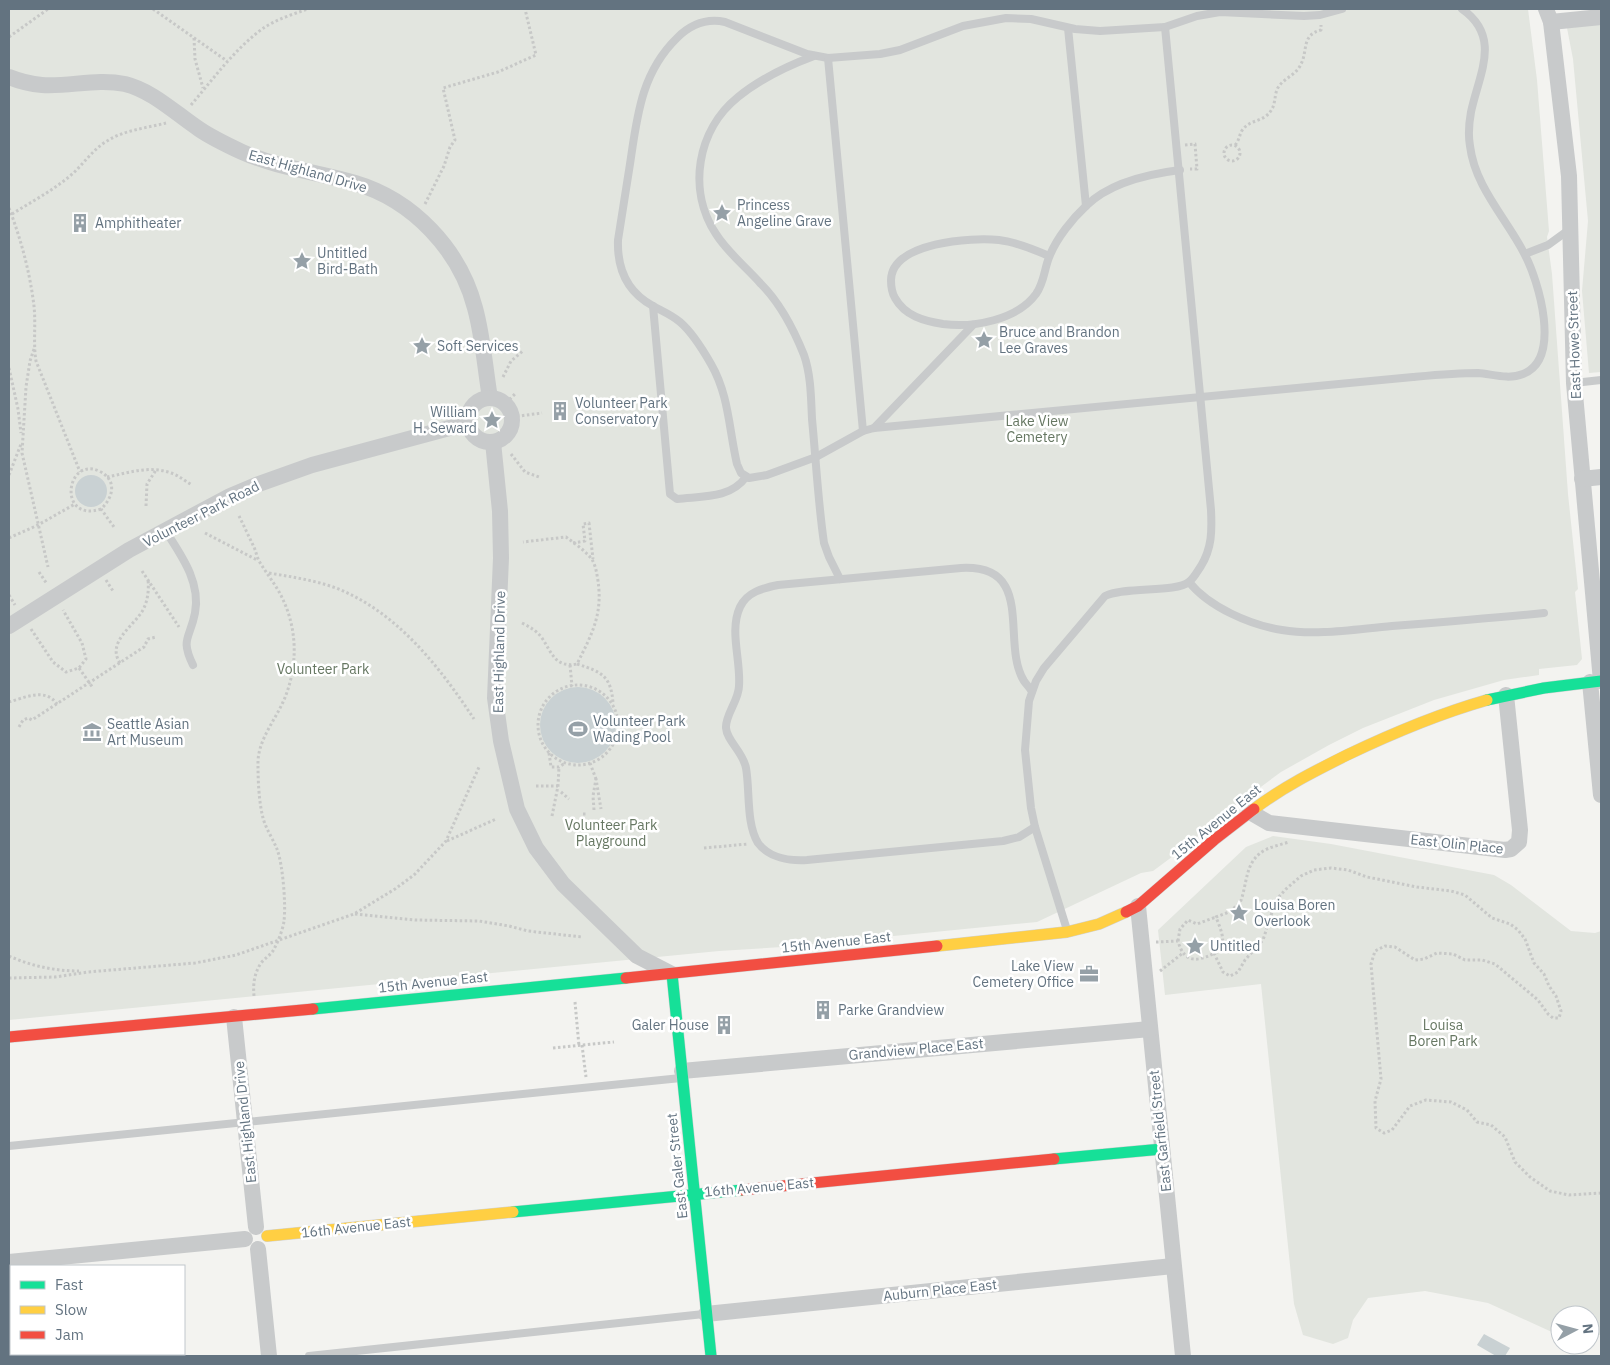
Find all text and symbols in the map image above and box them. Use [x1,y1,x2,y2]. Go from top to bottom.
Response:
street label: East Highland Drive [247,145,370,197]
place label: Princess Angeline Grave [737,196,832,230]
place icon: Princess Angeline Grave [711,202,733,224]
building icon: Amphitheater [69,212,91,234]
place label: Amphitheater [95,214,181,232]
place label: Untitled Bird-Bath [317,244,378,278]
place icon: Untitled Bird-Bath [291,250,313,272]
street label: East Howe Street [1563,290,1585,399]
place label: Bruce and Brandon Lee Graves [999,323,1120,357]
place icon: Bruce and Brandon Lee Graves [973,329,995,351]
place icon: Soft Services [411,335,433,357]
place label: Soft Services [437,337,519,355]
place label: Volunteer Park Conservatory [575,394,668,428]
building icon: Volunteer Park Conservatory [549,400,571,422]
place label: William H. Seward [413,403,477,437]
place icon: William H. Seward [481,409,503,431]
park label: Lake View Cemetery [1006,412,1069,446]
street label: Volunteer Park Road [140,477,262,551]
street label: East Highland Drive [489,590,509,713]
park label: Volunteer Park [277,660,370,678]
place label: Volunteer Park Wading Pool [593,712,686,746]
place label: Seattle Asian Art Museum [107,715,190,749]
sports icon: Volunteer Park Wading Pool [567,718,589,740]
museum icon: Seattle Asian Art Museum [81,721,103,743]
street label: 15th Avenue East [1167,780,1265,864]
park label: Volunteer Park Playground [565,816,658,850]
street label: East Olin Place [1410,830,1505,858]
place label: Louisa Boren Overlook [1254,896,1335,930]
place icon: Louisa Boren Overlook [1228,902,1250,924]
street label: 15th Avenue East [780,927,892,957]
place icon: Untitled [1184,935,1206,957]
place label: Untitled [1210,937,1260,955]
place label: Lake View Cemetery Office [973,957,1074,991]
office icon: Lake View Cemetery Office [1078,963,1100,985]
street label: 15th Avenue East [377,967,489,997]
building icon: Parke Grandview [812,999,834,1021]
place label: Parke Grandview [838,1001,944,1019]
building icon: Galer House [713,1014,735,1036]
place label: Galer House [632,1016,709,1034]
park label: Louisa Boren Park [1408,1016,1478,1050]
street label: Grandview Place East [848,1034,984,1064]
street label: East Highland Drive [230,1060,260,1184]
street label: East Garfield Street [1145,1069,1175,1193]
street label: East Galer Street [662,1112,691,1220]
street label: 16th Avenue East [703,1173,815,1201]
street label: 16th Avenue East [300,1212,412,1242]
legend [10,1265,185,1355]
text: Fast [55,1275,83,1294]
street label: Auburn Place East [882,1275,998,1305]
text: Slow [55,1300,88,1319]
north arrow [1550,1305,1600,1355]
text: N [1578,1323,1597,1335]
text: Jam [55,1325,84,1344]

